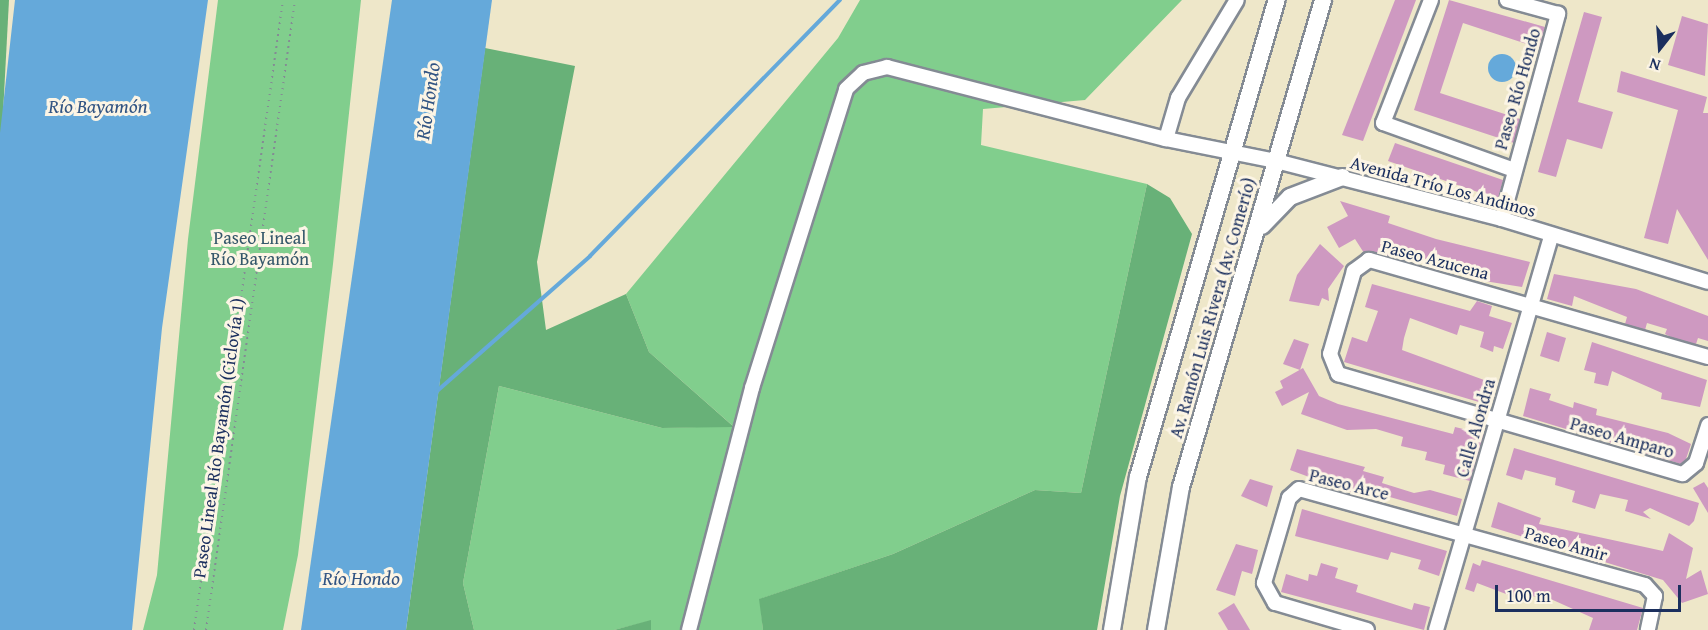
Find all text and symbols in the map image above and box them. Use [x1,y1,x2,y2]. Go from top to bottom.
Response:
north arrow [1630,18,1690,78]
street label: Paseo Río Hondo [1490,26,1546,152]
text: N [1646,52,1663,78]
water label: Río Hondo [410,61,444,141]
water label: Río Bayamón [48,93,148,117]
street label: Avenida Trío Los Andinos [1348,152,1538,222]
street label: Av. Ramón Luis Rivera (Av. Comerío) [1165,175,1261,441]
park label: Paseo Lineal Río Bayamón [211,228,309,270]
street label: Paseo Azucena [1379,235,1491,285]
street label: Paseo Lineal Río Bayamón (Ciclovía 1) [189,297,249,579]
street label: Calle Alondra [1452,376,1500,480]
street label: Paseo Amparo [1568,413,1676,463]
street label: Paseo Arce [1307,465,1391,505]
street label: Paseo Amir [1522,522,1610,566]
water label: Río Hondo [322,565,400,589]
scale bar [1498,573,1684,611]
text: 100 m [1506,582,1551,609]

